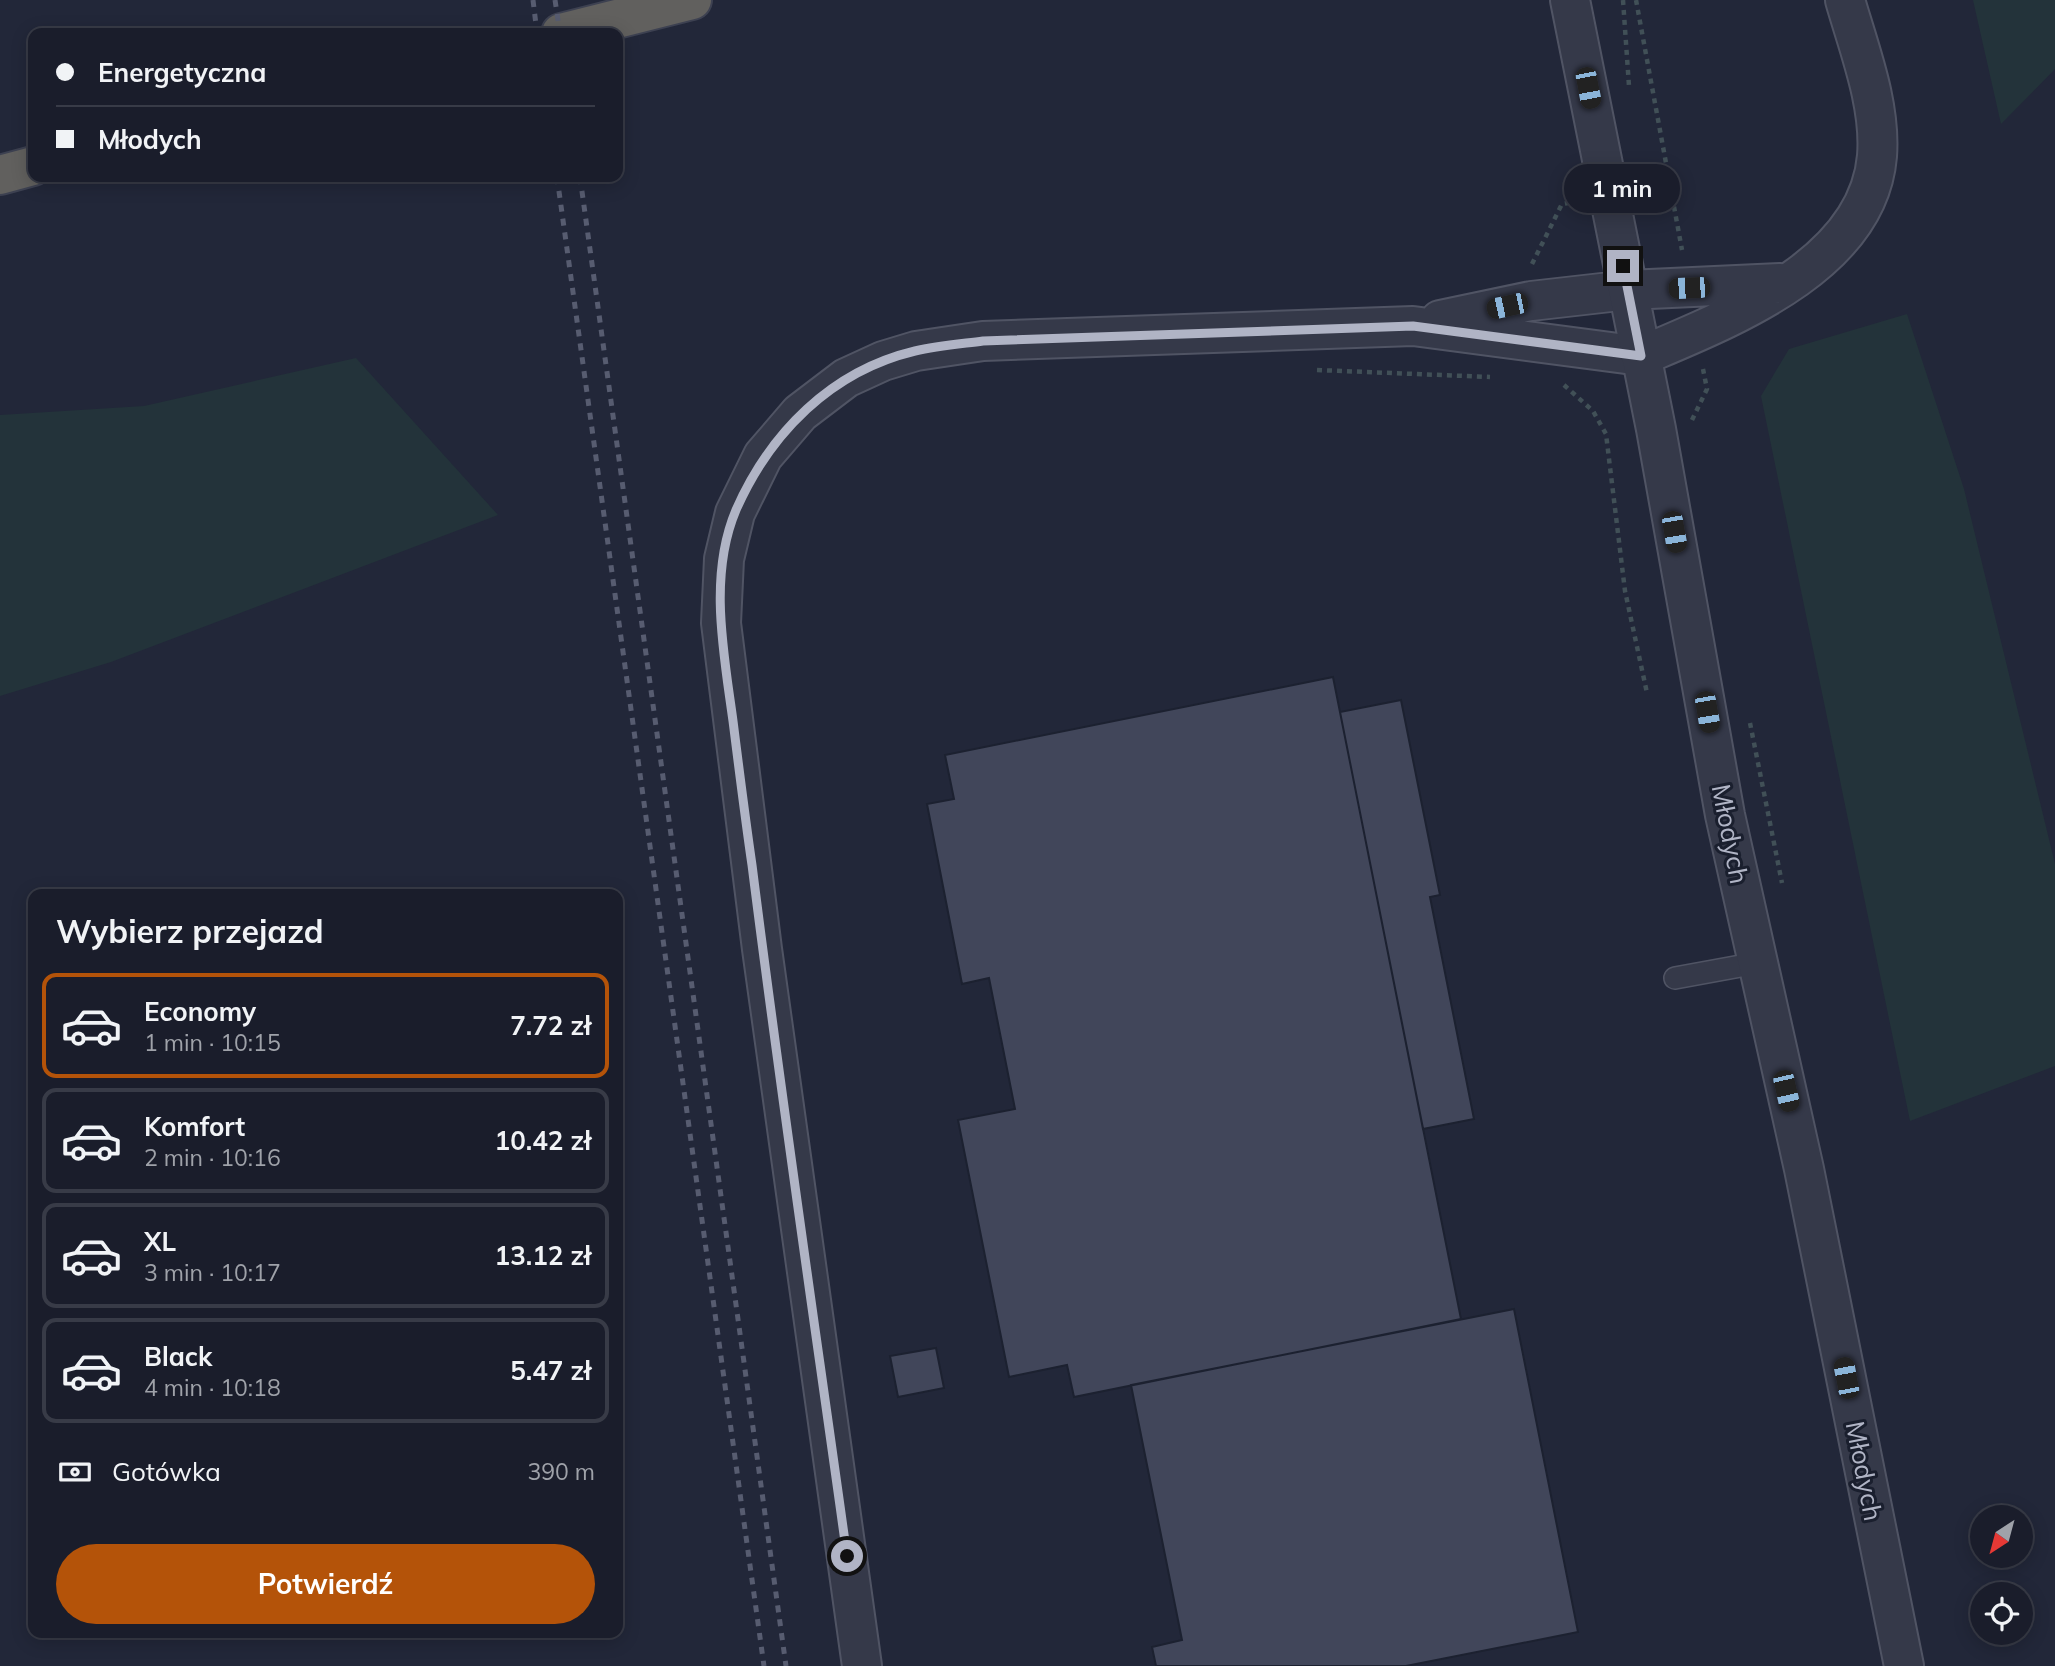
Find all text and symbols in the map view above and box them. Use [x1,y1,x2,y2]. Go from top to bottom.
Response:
text: Energetyczna [98,56,266,89]
car [1574,65,1603,111]
text: Młodych [98,123,202,156]
callout: 1 min [1565,164,1681,214]
text: 1 min [1592,174,1652,203]
route end [1607,250,1639,282]
car [1668,277,1711,299]
car [1485,291,1530,321]
car [1661,509,1688,555]
car [1694,689,1721,735]
street label: Młodych [1705,781,1756,886]
text: Wybierz przejazd [56,911,324,951]
icon: car [60,994,123,1057]
text: Economy [144,995,256,1028]
text: 7.72 zł [510,1009,591,1042]
text: 1 min · 10:15 [144,1028,281,1057]
car [1772,1068,1801,1114]
icon: car [60,1109,123,1172]
text: Komfort [144,1110,245,1143]
text: 10.42 zł [495,1124,591,1157]
text: 2 min · 10:16 [144,1143,281,1172]
icon: car [60,1224,123,1287]
text: XL [144,1225,176,1258]
text: 13.12 zł [495,1239,591,1272]
text: 3 min · 10:17 [144,1258,281,1287]
icon: car [60,1339,123,1402]
text: Black [144,1340,212,1373]
text: 5.47 zł [510,1354,591,1387]
car [1832,1355,1861,1401]
text: 4 min · 10:18 [144,1373,281,1402]
street label: Młodych [1839,1418,1890,1523]
icon: cash [56,1453,94,1491]
text: Gotówka [112,1455,221,1488]
text: 390 m [527,1457,595,1486]
north arrow [1970,1505,2034,1568]
map controls [1970,1505,2033,1645]
route start [831,1540,863,1572]
button: Potwierdź [56,1544,595,1624]
button: locate [1970,1582,2033,1645]

